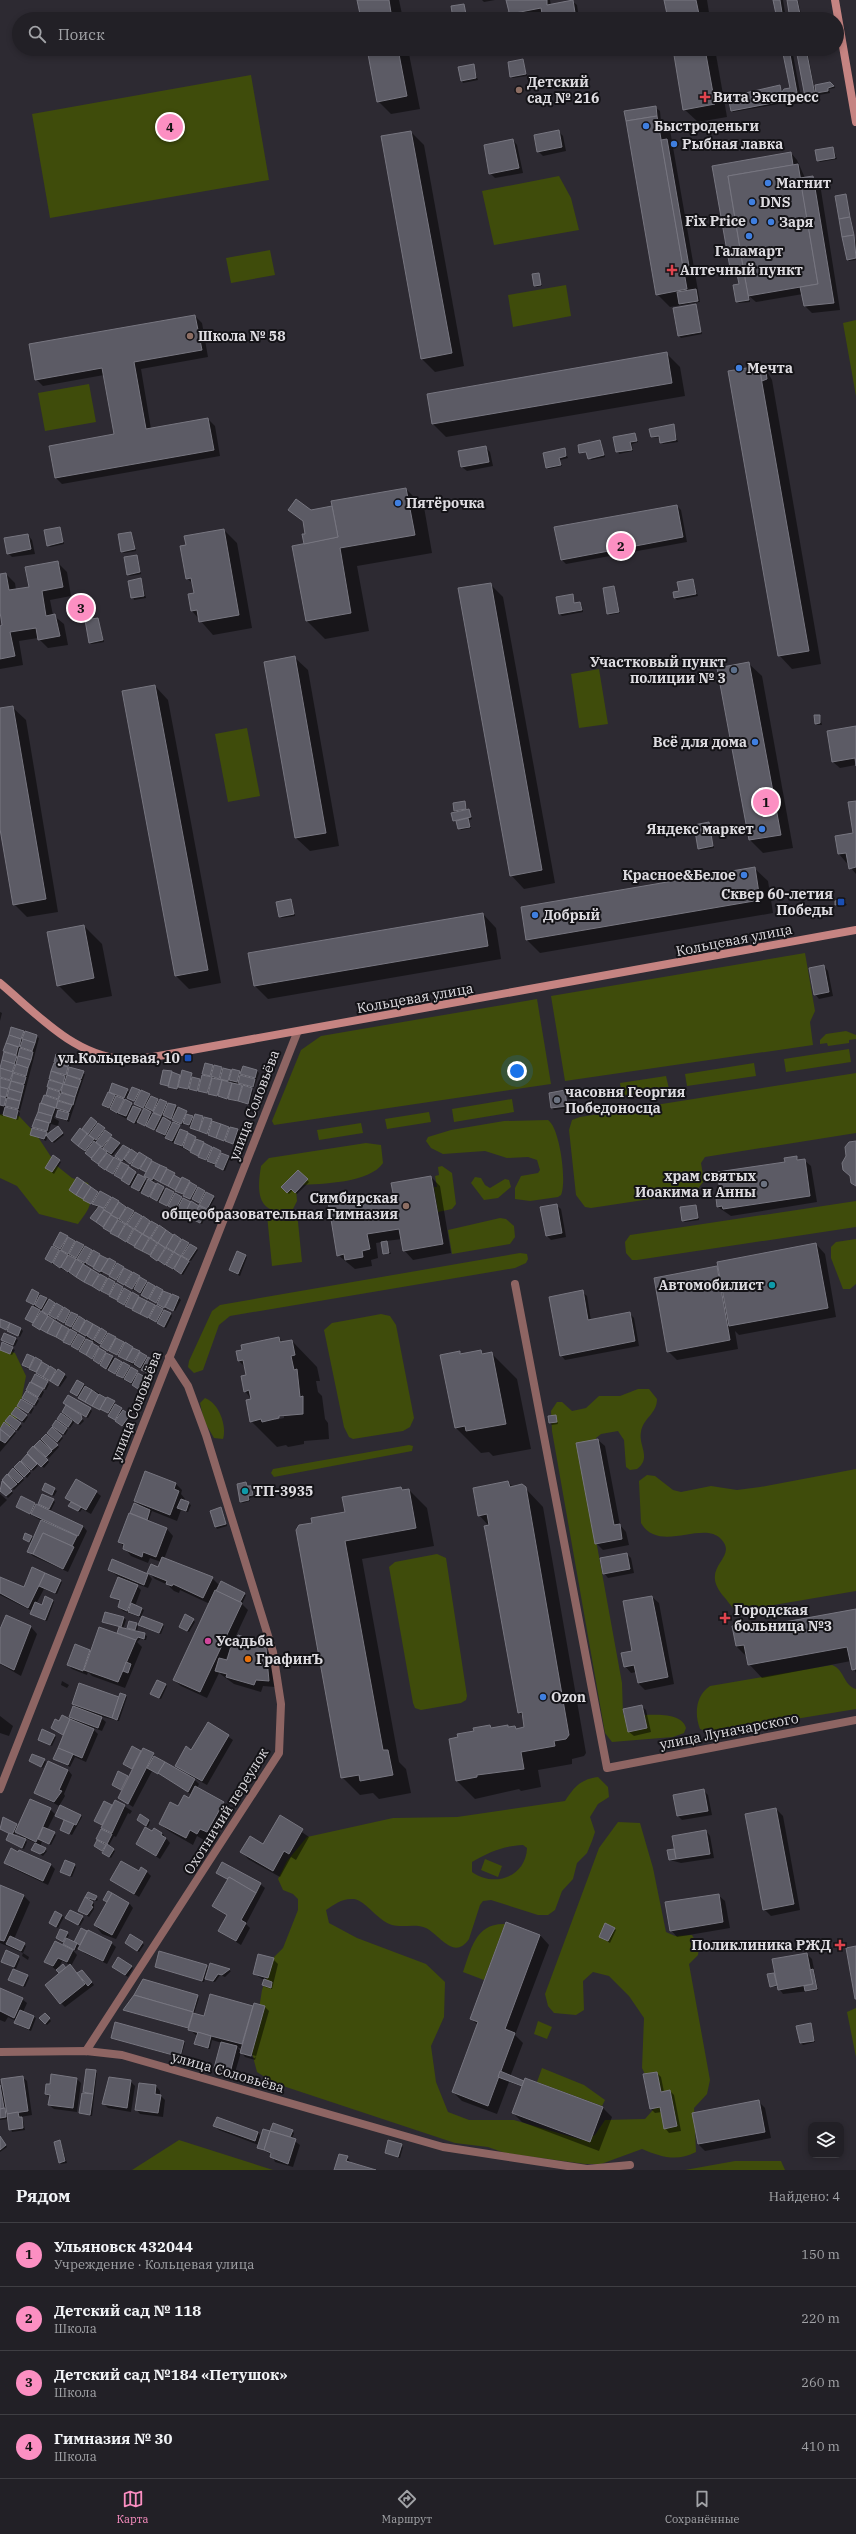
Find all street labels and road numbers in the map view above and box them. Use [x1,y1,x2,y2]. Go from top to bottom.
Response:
street label: Кольцевая улица [674,920,794,960]
street label: Кольцевая улица [355,979,475,1017]
street label: улица Соловьёва [225,1047,283,1163]
street label: улица Соловьёва [107,1348,165,1464]
street label: улица Луначарского [658,1709,800,1753]
street label: Охотничий переулок [180,1744,272,1878]
street label: улица Соловьёва [170,2047,287,2097]

